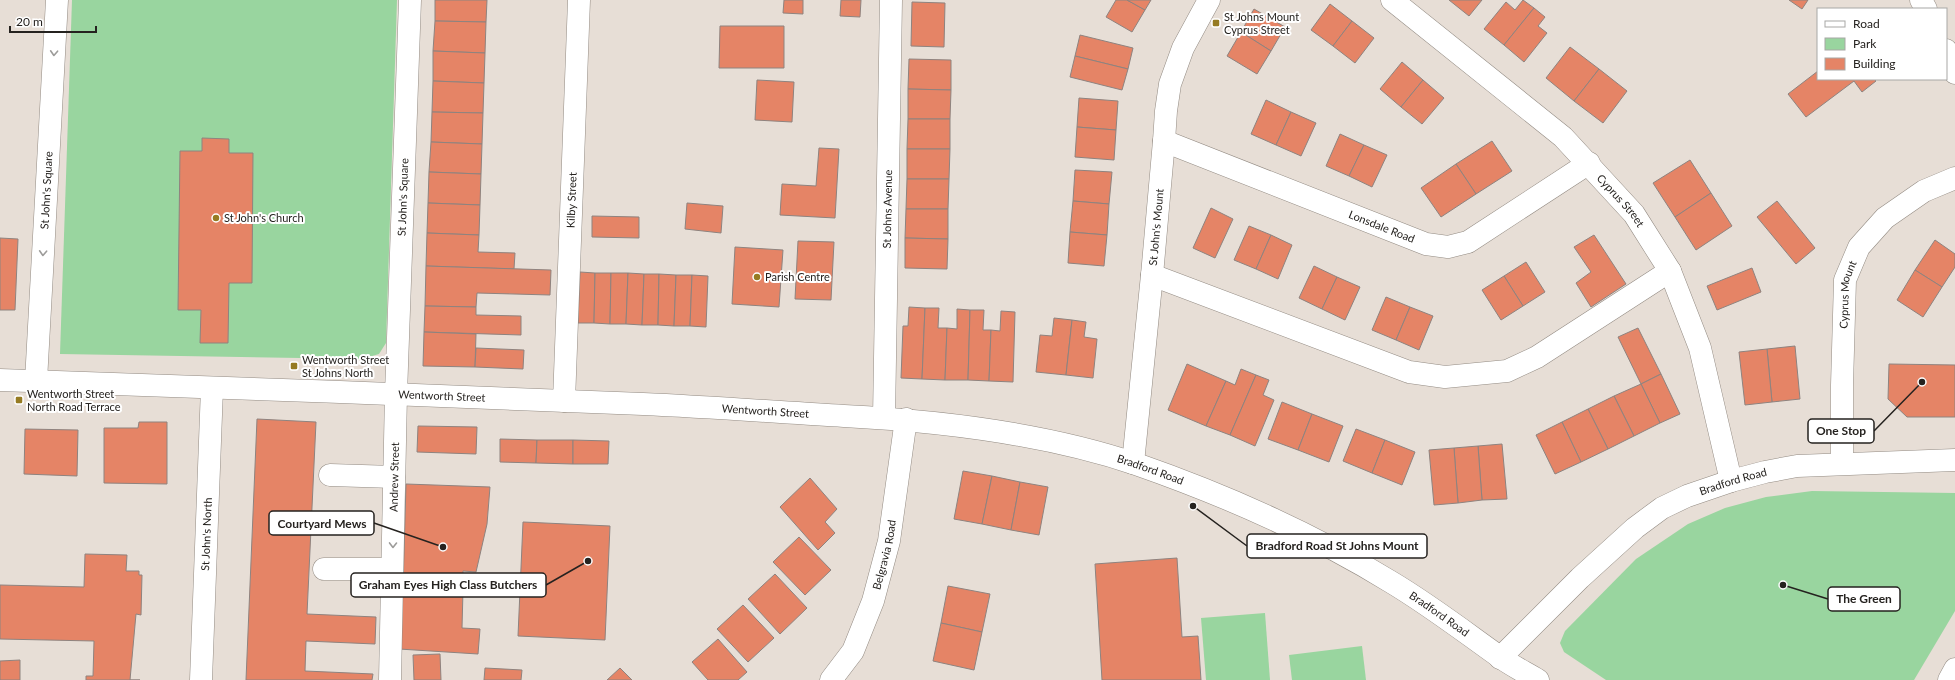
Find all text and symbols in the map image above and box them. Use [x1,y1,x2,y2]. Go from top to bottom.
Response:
scale bar [10,8,96,34]
legend [1817,8,1947,80]
place label: St Johns Mount Cyprus Street [1224,10,1299,36]
text: 20 m [16,14,43,29]
text: Road [1853,16,1880,31]
marker: St Johns Mount Cyprus Street [1211,18,1221,28]
text: Park [1853,36,1877,51]
one-way arrow [50,50,58,56]
text: Building [1853,56,1896,71]
street label: St John's Square [37,151,55,230]
street label: St John's Square [395,158,410,236]
street label: St Johns Avenue [880,169,894,249]
street label: Cyprus Street [1595,171,1647,229]
street label: Kilby Street [563,172,579,228]
street label: St John's Mount [1146,188,1166,266]
street label: Lonsdale Road [1347,207,1417,245]
place label: St John's Church [224,211,304,224]
marker: St John's Church [211,213,221,223]
one-way arrow [38,250,47,256]
street label: Cyprus Mount [1837,258,1859,329]
place label: Parish Centre [765,270,830,283]
marker: Parish Centre [752,272,762,282]
place label: Wentworth Street St Johns North [302,353,389,379]
marker: Wentworth Street St Johns North [289,361,299,371]
place label: Wentworth Street North Road Terrace [27,387,121,413]
street label: Wentworth Street [398,387,486,404]
marker: Wentworth Street North Road Terrace [14,395,24,405]
street label: Wentworth Street [721,401,809,420]
callout: One Stop [1808,419,1874,443]
text: One Stop [1816,423,1866,438]
street label: Andrew Street [387,442,401,512]
street label: Bradford Road [1116,451,1186,487]
street label: Bradford Road [1697,465,1768,497]
street label: St John's North [198,497,214,571]
callout: Courtyard Mews [269,511,374,535]
text: Courtyard Mews [277,516,367,531]
street label: Belgravia Road [869,519,898,591]
callout: Bradford Road St Johns Mount [1247,534,1427,558]
text: Bradford Road St Johns Mount [1255,538,1419,553]
one-way arrow [388,542,397,548]
callout: Graham Eyes High Class Butchers [351,573,546,597]
text: Graham Eyes High Class Butchers [359,577,537,592]
callout: The Green [1828,587,1900,611]
street label: Bradford Road [1407,588,1472,639]
text: The Green [1836,591,1892,606]

